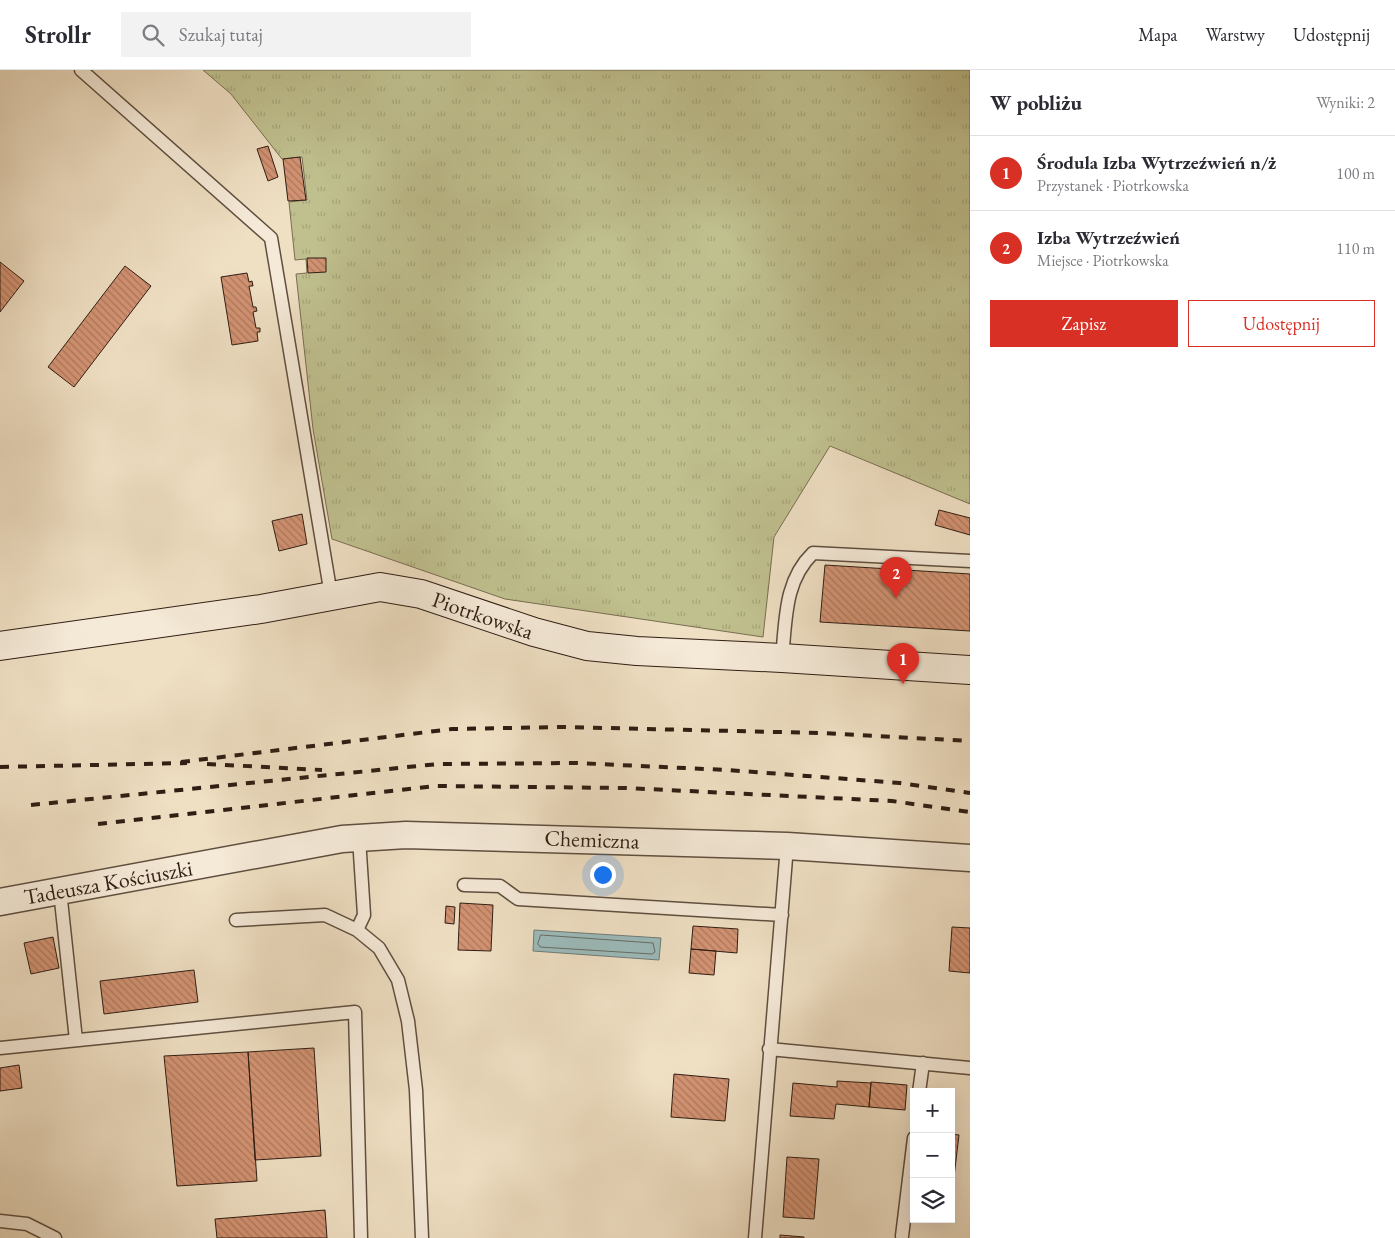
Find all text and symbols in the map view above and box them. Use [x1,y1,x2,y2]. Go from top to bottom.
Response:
search box [121,12,471,57]
text: Strollr [25,19,91,50]
icon: search [139,21,167,49]
text: Szukaj tutaj [179,22,263,47]
text: Mapa [1138,23,1177,46]
text: Warstwy [1205,23,1265,46]
text: Udostępnij [1293,23,1370,46]
text: W pobliżu [990,89,1082,116]
text: Wyniki: 2 [1316,92,1375,113]
text: Środula Izba Wytrzeźwień n/ż [1037,150,1276,175]
text: 1 [1002,163,1010,184]
text: 100 m [1336,163,1375,184]
text: Przystanek · Piotrkowska [1037,175,1189,196]
text: Izba Wytrzeźwień [1037,225,1180,250]
text: 2 [1002,238,1010,259]
text: 110 m [1336,238,1375,259]
text: Miejsce · Piotrkowska [1037,250,1169,271]
button: Zapisz [990,300,1178,347]
button: Udostępnij [1188,300,1375,347]
pin: 2 [880,557,912,598]
street label: Piotrkowska [429,585,537,646]
pin: 1 [887,643,919,684]
street label: Chemiczna [544,823,640,856]
street label: Tadeusza Kościuszki [21,853,195,912]
your location [590,862,616,888]
map controls [910,1088,955,1223]
button: + [910,1088,955,1133]
button: − [910,1133,955,1178]
button: layers [910,1178,955,1223]

